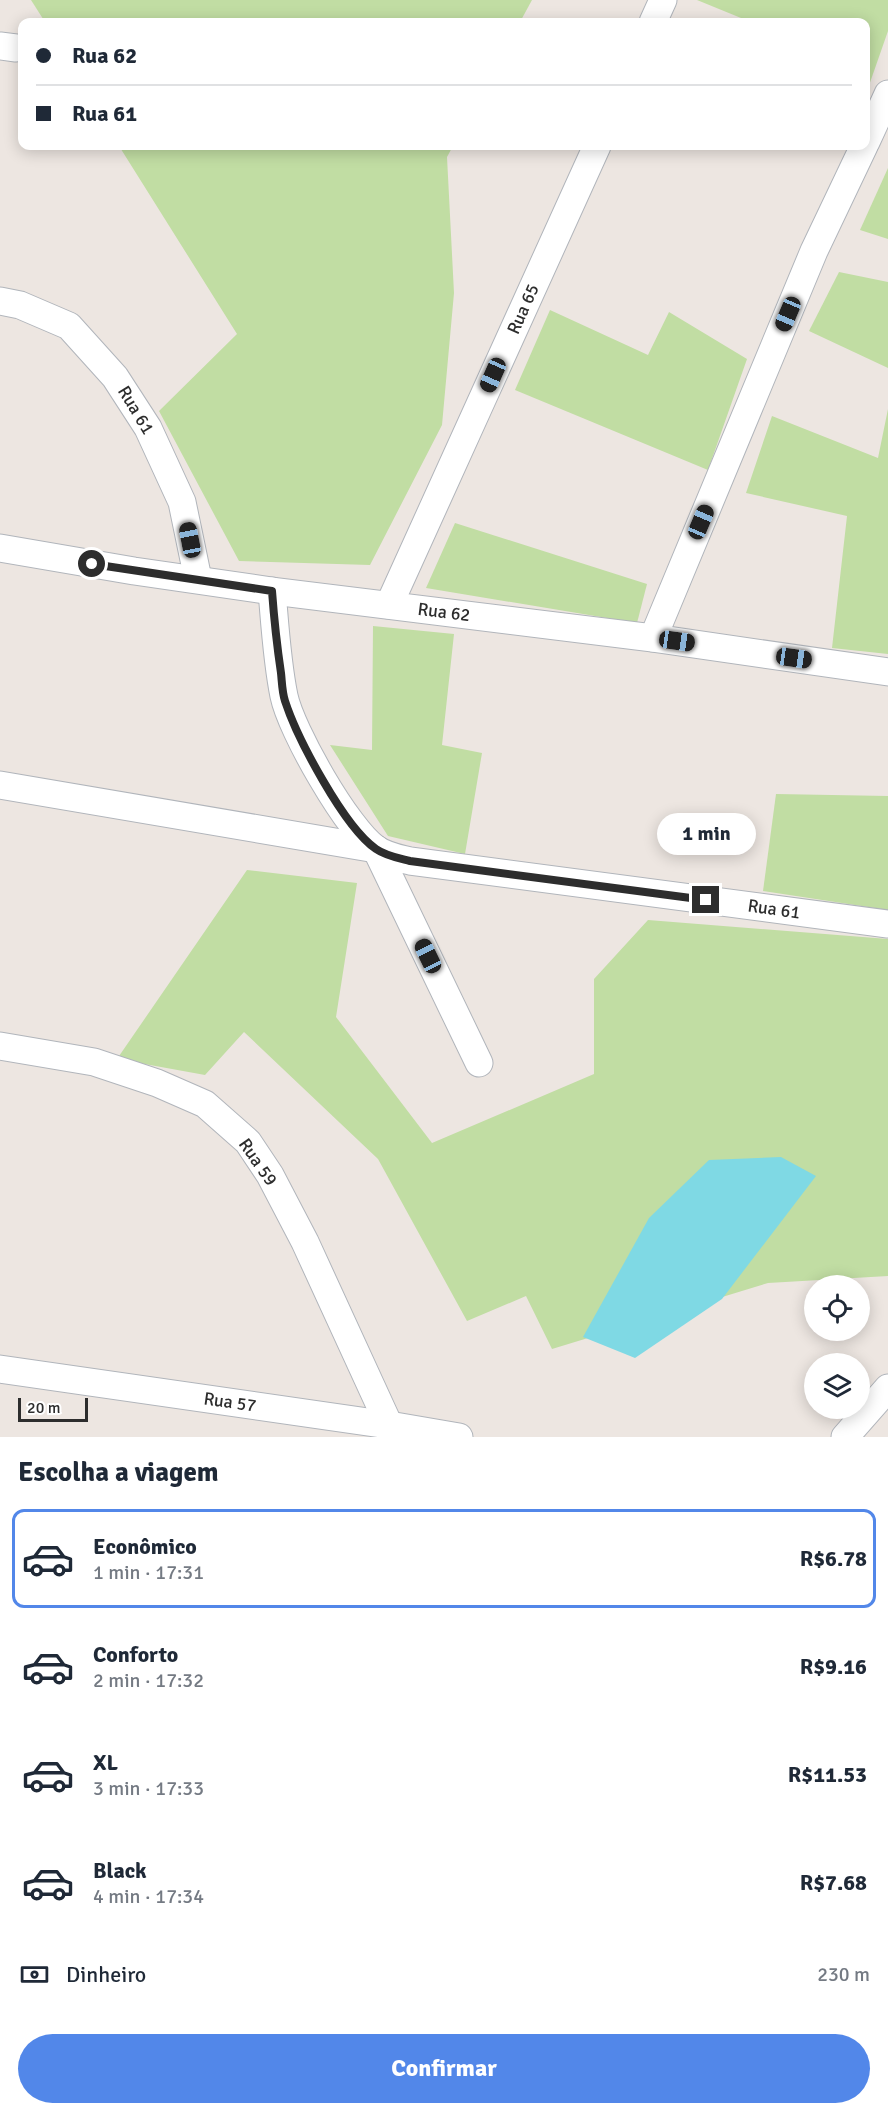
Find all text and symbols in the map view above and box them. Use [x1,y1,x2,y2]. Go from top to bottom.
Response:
text: Rua 62 [72,42,137,69]
text: Rua 61 [72,100,137,127]
street label: Rua 65 [502,280,544,338]
car [773,294,803,334]
car [477,355,509,395]
street label: Rua 61 [113,382,159,438]
car [686,502,716,542]
car [178,521,202,559]
route start [78,550,105,577]
street label: Rua 62 [416,598,472,626]
car [658,630,696,652]
car [775,647,813,669]
callout: 1 min [656,813,756,855]
text: 1 min [682,821,731,846]
route end [692,886,719,913]
street label: Rua 61 [746,894,802,924]
car [412,936,444,976]
street label: Rua 59 [234,1134,282,1190]
map controls [804,1275,870,1419]
button: locate [804,1275,870,1341]
button: layers [804,1353,870,1419]
street label: Rua 57 [202,1387,258,1417]
scale bar [18,1395,88,1422]
text: 20 m [27,1398,61,1418]
text: Escolha a viagem [18,1456,219,1489]
icon: car [21,1532,75,1586]
text: Econômico [93,1533,197,1560]
text: R$6.78 [800,1545,867,1572]
text: 1 min · 17:31 [93,1560,204,1585]
icon: car [21,1640,75,1694]
text: Conforto [93,1641,178,1668]
text: R$9.16 [800,1653,867,1680]
text: 2 min · 17:32 [93,1668,204,1693]
icon: car [21,1748,75,1802]
text: XL [93,1749,118,1776]
text: R$11.53 [788,1761,867,1788]
text: 3 min · 17:33 [93,1776,204,1801]
icon: car [21,1856,75,1910]
text: Black [93,1857,147,1884]
text: R$7.68 [800,1869,867,1896]
text: 4 min · 17:34 [93,1884,204,1909]
icon: cash [18,1958,51,1991]
text: Dinheiro [66,1961,146,1988]
text: 230 m [817,1962,870,1987]
button: Confirmar [18,2034,870,2103]

